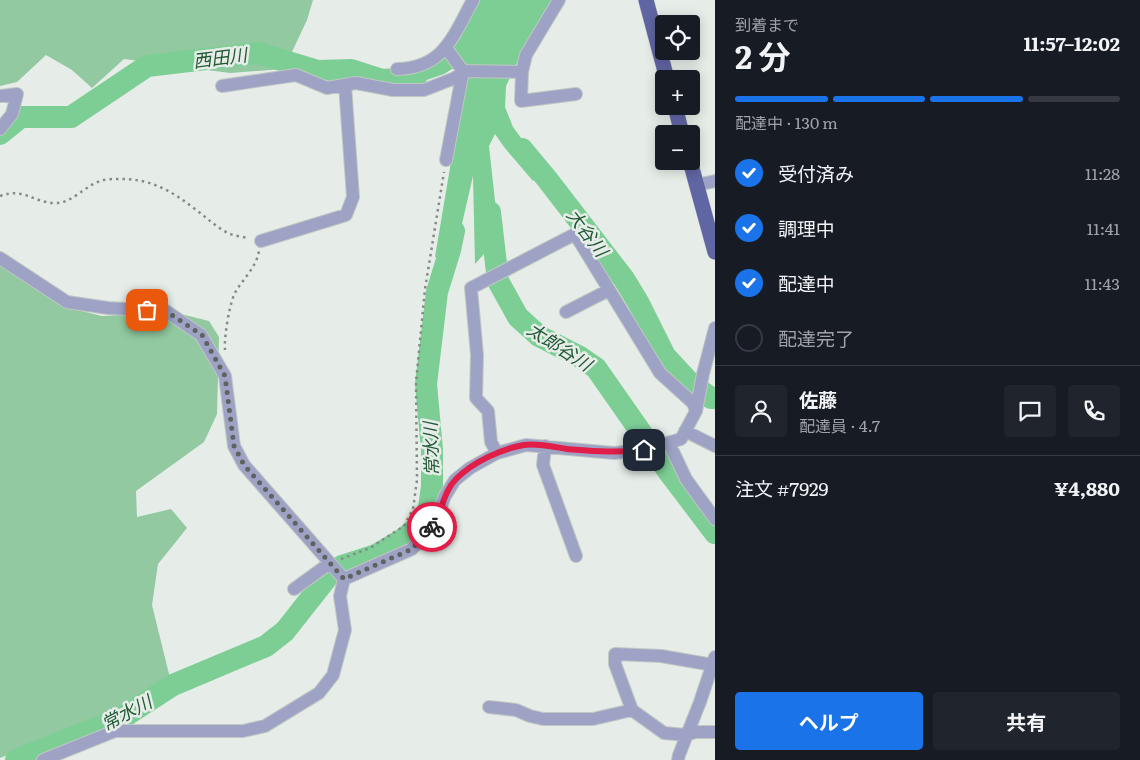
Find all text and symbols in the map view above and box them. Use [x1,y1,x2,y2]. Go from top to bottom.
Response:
text: 到着まで [735,12,799,36]
map controls [655,15,700,170]
button: locate [655,15,700,60]
text: 11:57–12:02 [1023,29,1120,57]
text: 2 分 [735,31,791,79]
water label: 西田川 [192,40,250,74]
button: + [655,70,700,115]
text: 配達中 · 130 m [735,110,838,134]
button: − [655,125,700,170]
icon: check [735,159,763,187]
text: 受付済み [778,159,854,187]
text: 11:28 [1085,161,1120,185]
water label: 大谷川 [561,202,616,263]
icon: check [735,214,763,242]
text: 調理中 [778,214,835,242]
text: 11:41 [1087,216,1120,240]
icon: check [735,269,763,297]
text: 配達中 [778,269,835,297]
text: 11:43 [1084,271,1120,295]
pin [126,289,168,331]
icon: bag [133,296,161,324]
water label: 太郎谷川 [522,315,599,378]
text: 配達完了 [778,324,854,352]
button: person [735,385,787,437]
text: 佐藤 [799,385,837,413]
button: chat [1004,385,1056,437]
button: phone [1068,385,1120,437]
text: 配達員 · 4.7 [799,413,880,437]
water label: 常水川 [415,420,444,476]
pin [623,429,665,471]
icon: home [630,436,658,464]
text: 注文 #7929 [735,474,828,502]
text: ¥4,880 [1054,474,1120,502]
courier [407,502,457,552]
icon: bike [418,513,446,541]
water label: 常水川 [96,686,158,737]
button: ヘルプ [735,692,923,750]
button: 共有 [933,692,1120,750]

